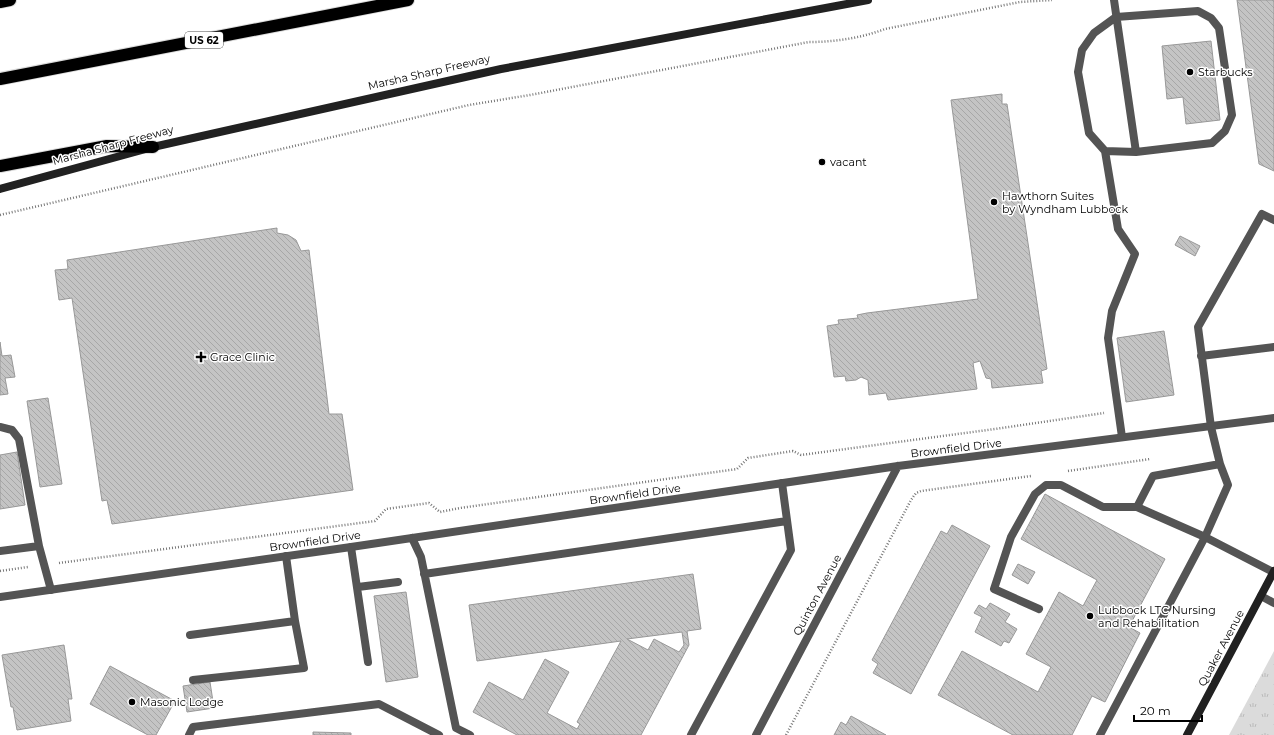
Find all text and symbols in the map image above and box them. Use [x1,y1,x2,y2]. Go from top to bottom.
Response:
road number: US 62 [185,32,223,48]
street label: Marsha Sharp Freeway [367,51,491,93]
place label: Starbucks [1198,65,1253,79]
marker: Starbucks [1185,67,1195,77]
street label: Marsha Sharp Freeway [51,122,175,168]
place label: vacant [830,155,867,169]
marker: vacant [817,157,827,167]
place label: Hawthorn Suites by Wyndham Lubbock [1002,189,1128,216]
marker: Hawthorn Suites by Wyndham Lubbock [989,197,999,207]
place label: Grace Clinic [210,350,275,364]
marker: Grace Clinic [195,351,207,363]
street label: Brownfield Drive [910,435,1003,461]
street label: Brownfield Drive [589,481,682,507]
street label: Brownfield Drive [269,528,362,554]
street label: Quinton Avenue [790,552,844,638]
place label: Lubbock LTC Nursing and Rehabilitation [1098,603,1216,630]
street label: Quaker Avenue [1195,607,1247,689]
marker: Lubbock LTC Nursing and Rehabilitation [1085,611,1095,621]
place label: Masonic Lodge [140,695,224,709]
marker: Masonic Lodge [127,697,137,707]
scale bar [1134,697,1202,723]
text: 20 m [1140,703,1171,718]

